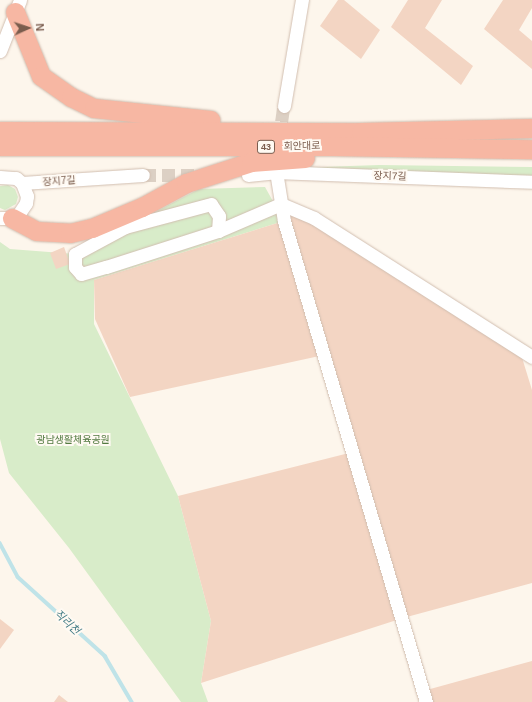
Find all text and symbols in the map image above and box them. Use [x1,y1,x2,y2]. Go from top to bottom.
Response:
north arrow [8,8,48,48]
text: N [34,23,46,32]
road number: 43 [256,140,276,154]
street label: 회안대로 [283,140,321,152]
street label: 장지7길 [373,169,407,183]
street label: 장지7길 [42,174,76,188]
park label: 광남생활체육공원 [36,434,110,446]
water label: 직리천 [51,607,83,637]

